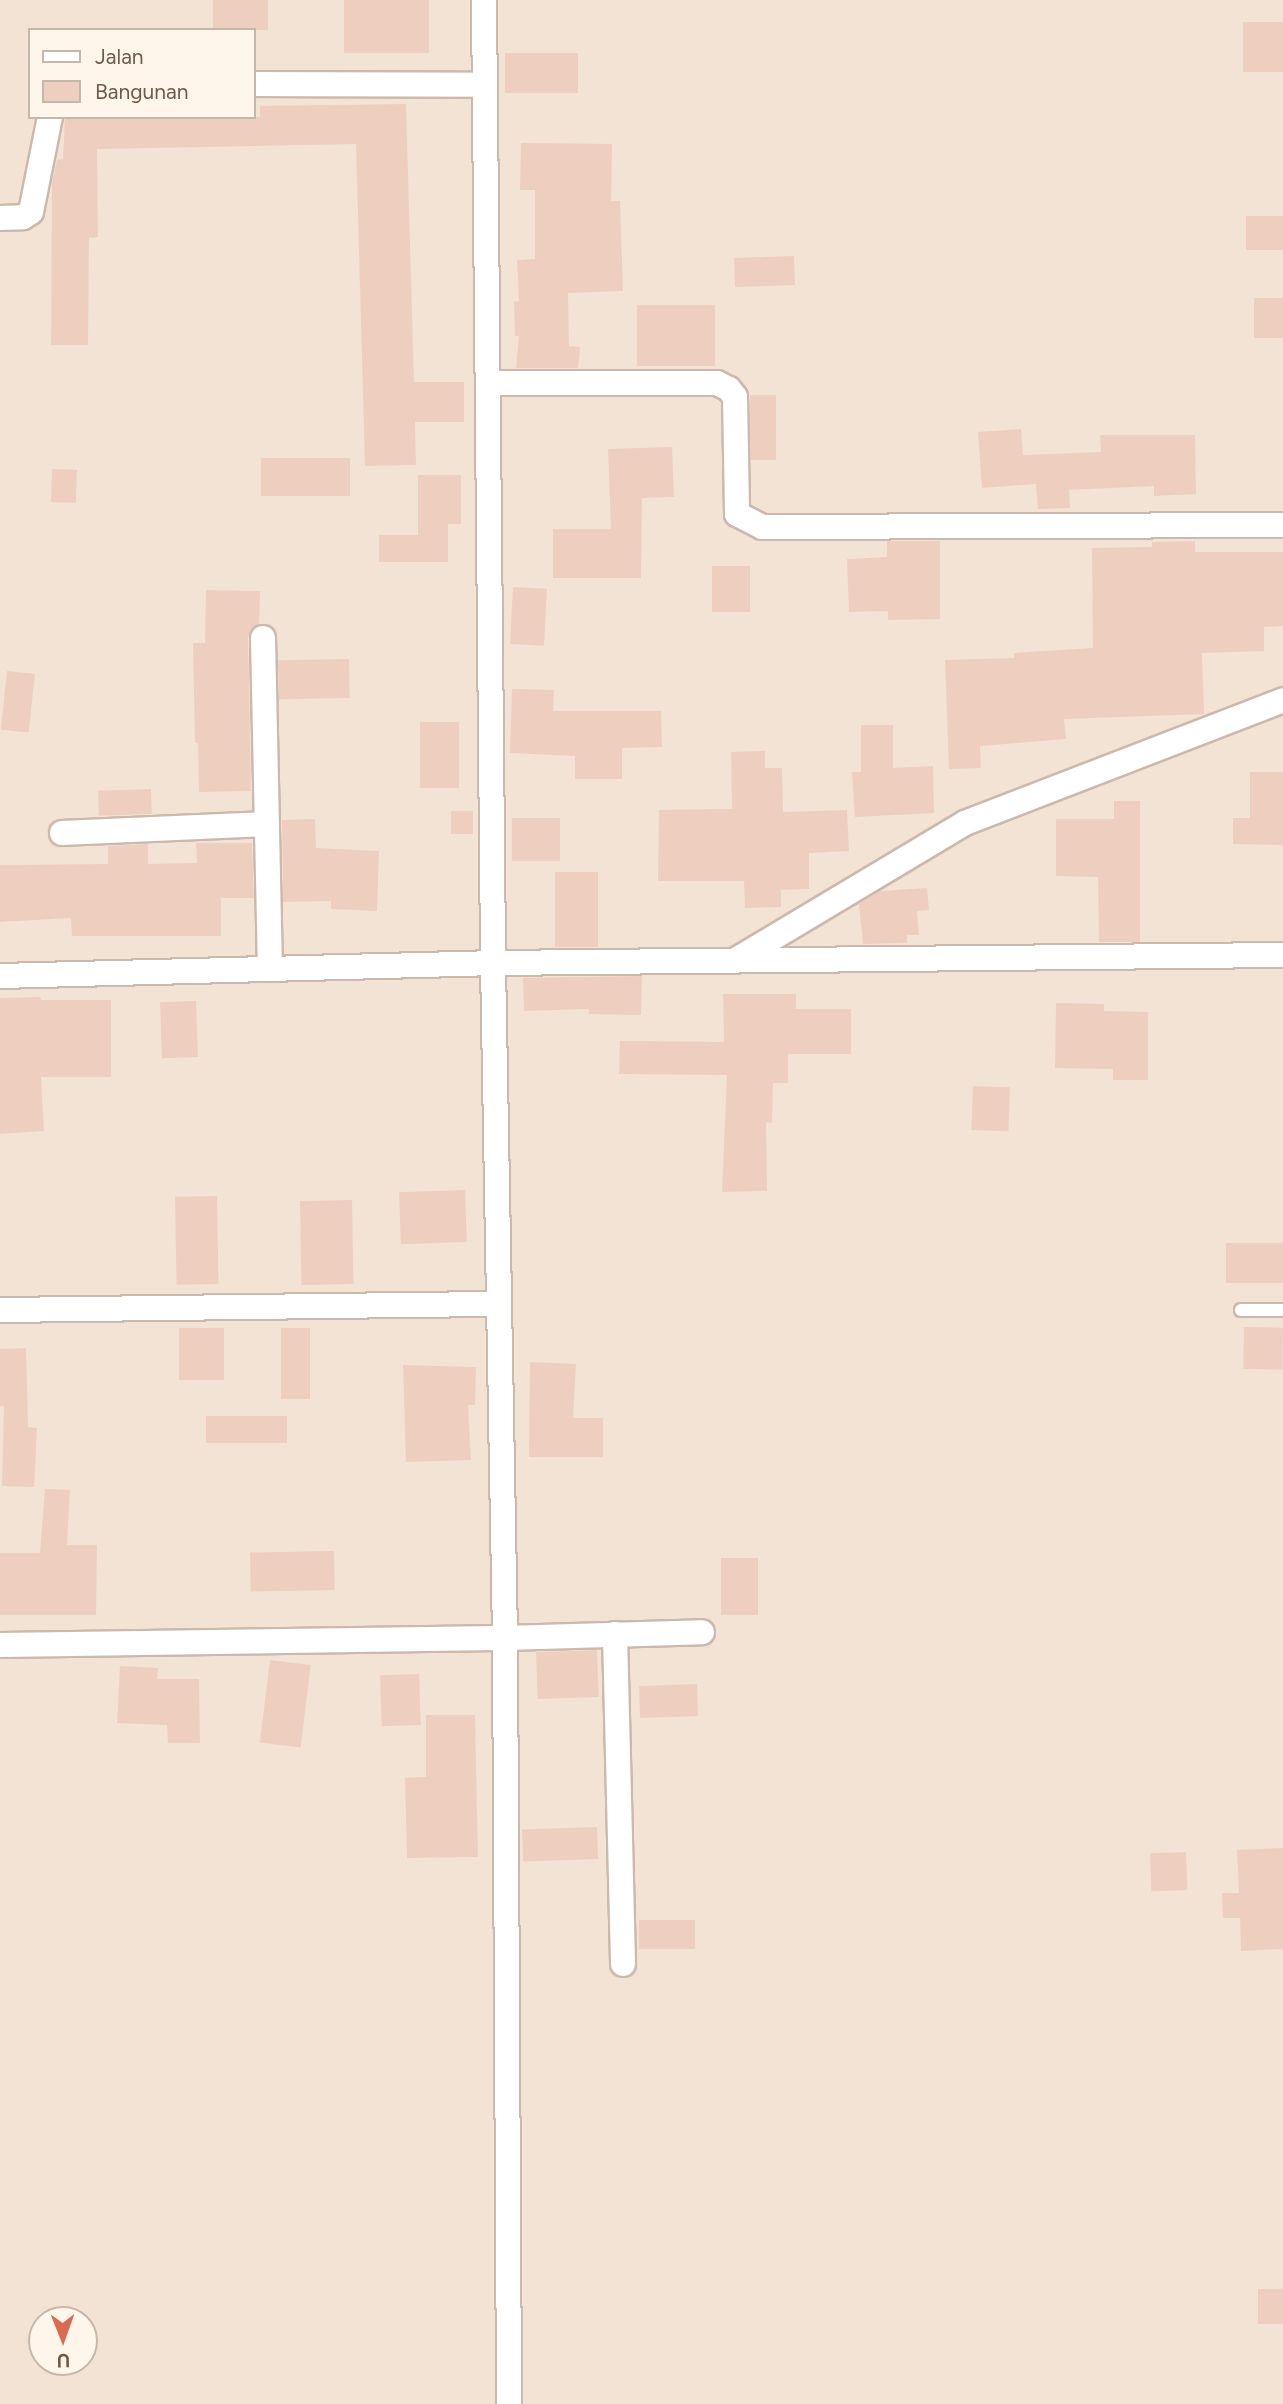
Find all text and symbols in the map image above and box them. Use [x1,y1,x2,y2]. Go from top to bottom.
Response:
legend [28,28,256,119]
text: Jalan [95,44,144,69]
text: Bangunan [95,79,188,104]
north arrow [28,2306,98,2376]
text: U [56,2349,70,2372]

